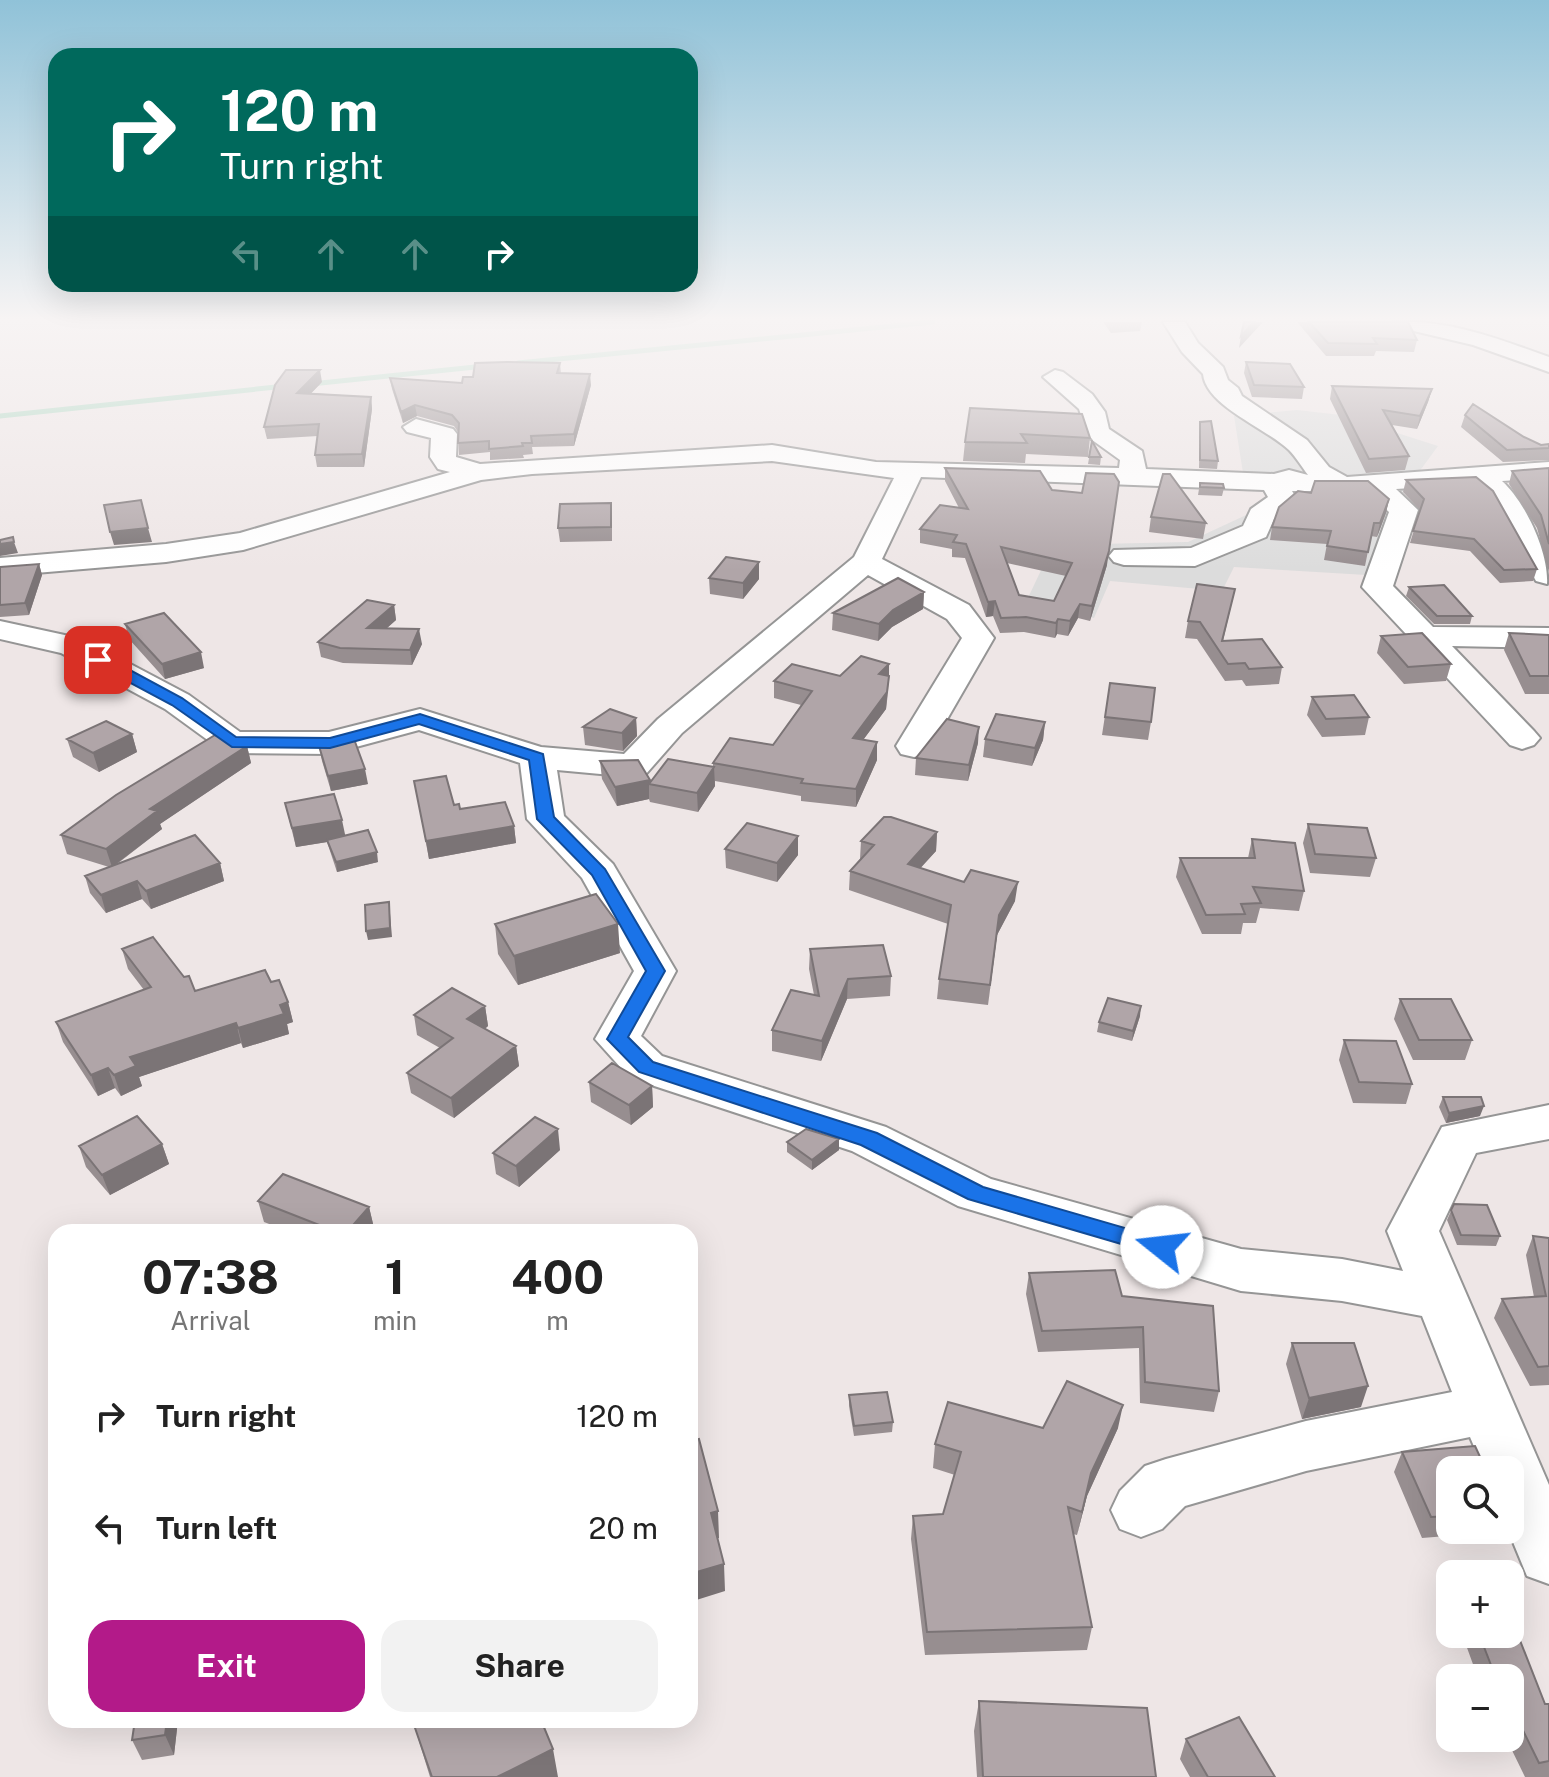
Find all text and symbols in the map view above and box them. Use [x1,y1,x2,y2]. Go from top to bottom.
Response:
text: 120 m [220,78,378,144]
icon: right [88,80,192,184]
text: Turn right [220,145,383,187]
icon: left [225,232,269,276]
icon: ahead [309,232,353,276]
icon: ahead [393,232,437,276]
icon: right [477,232,521,276]
pin [64,626,132,694]
icon: arrive [76,638,120,682]
position arrow [1120,1205,1204,1289]
text: 07:38 [142,1248,279,1305]
text: 1 [385,1248,405,1305]
text: 400 [511,1248,604,1305]
text: Arrival [170,1305,251,1336]
text: min [373,1305,417,1336]
text: m [546,1305,569,1336]
icon: right [88,1394,132,1438]
text: Turn right [156,1398,296,1434]
text: 120 m [576,1398,658,1434]
map controls [1436,1456,1524,1752]
button: search [1436,1456,1524,1544]
icon: left [88,1506,132,1550]
text: Turn left [156,1510,277,1546]
text: 20 m [589,1510,658,1546]
button: + [1436,1560,1524,1648]
button: Exit [88,1620,365,1712]
button: Share [381,1620,658,1712]
button: − [1436,1664,1524,1752]

